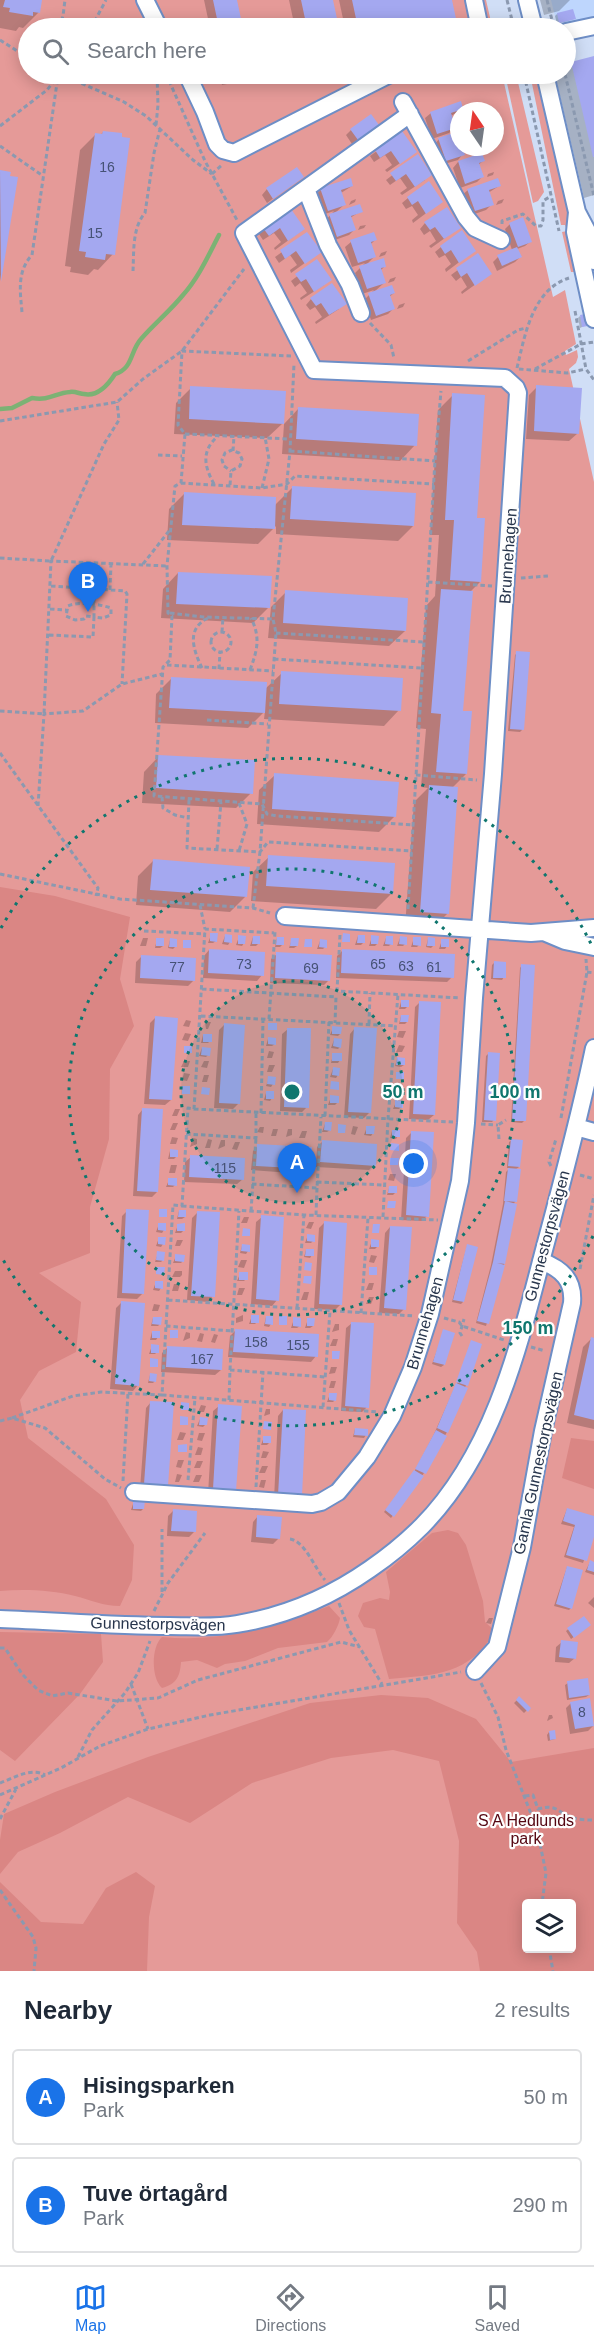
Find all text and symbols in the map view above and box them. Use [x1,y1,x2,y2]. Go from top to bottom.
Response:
search box [18,18,576,84]
icon: search [39,35,72,68]
text: Search here [87,38,207,63]
north arrow [450,102,504,156]
house number: 16 [99,159,115,175]
house number: 15 [87,225,103,241]
street label: Brunnehagen [496,507,520,605]
pin: B [68,562,107,612]
house number: 73 [236,956,252,972]
house number: 65 [370,956,386,972]
house number: 63 [398,958,414,974]
house number: 77 [169,959,185,975]
house number: 61 [426,959,442,975]
house number: 69 [303,960,319,976]
centre of rings [282,1082,302,1102]
text: 50 m [382,1082,424,1102]
text: 100 m [489,1082,541,1102]
pin: A [278,1144,316,1193]
your location [399,1149,428,1178]
house number: 115 [214,1160,236,1176]
street label: Gunnestorpsvägen [521,1169,573,1303]
street label: Brunnehagen [404,1274,446,1372]
text: 150 m [502,1318,554,1338]
house number: 158 [244,1334,268,1350]
house number: 155 [286,1337,310,1353]
house number: 167 [190,1351,214,1367]
street label: Gamla Gunnestorpsvägen [510,1370,566,1556]
street label: Gunnestorpsvägen [90,1614,226,1634]
house number: 8 [578,1704,586,1720]
park label: S A Hedlunds park [478,1812,574,1847]
map controls [522,1899,576,1953]
button: layers [522,1899,576,1953]
text: Nearby [24,1995,112,2025]
text: 2 results [494,1999,570,2021]
text: Hisingsparken [83,2073,235,2098]
text: A [38,2086,53,2108]
text: 50 m [524,2086,568,2108]
text: Park [83,2099,124,2121]
text: Tuve örtagård [83,2181,228,2206]
text: B [38,2194,53,2216]
text: 290 m [512,2194,568,2216]
text: Park [83,2207,124,2229]
tab: Map [74,2281,107,2335]
tab: Directions [255,2281,326,2335]
tab: Saved [475,2281,520,2335]

